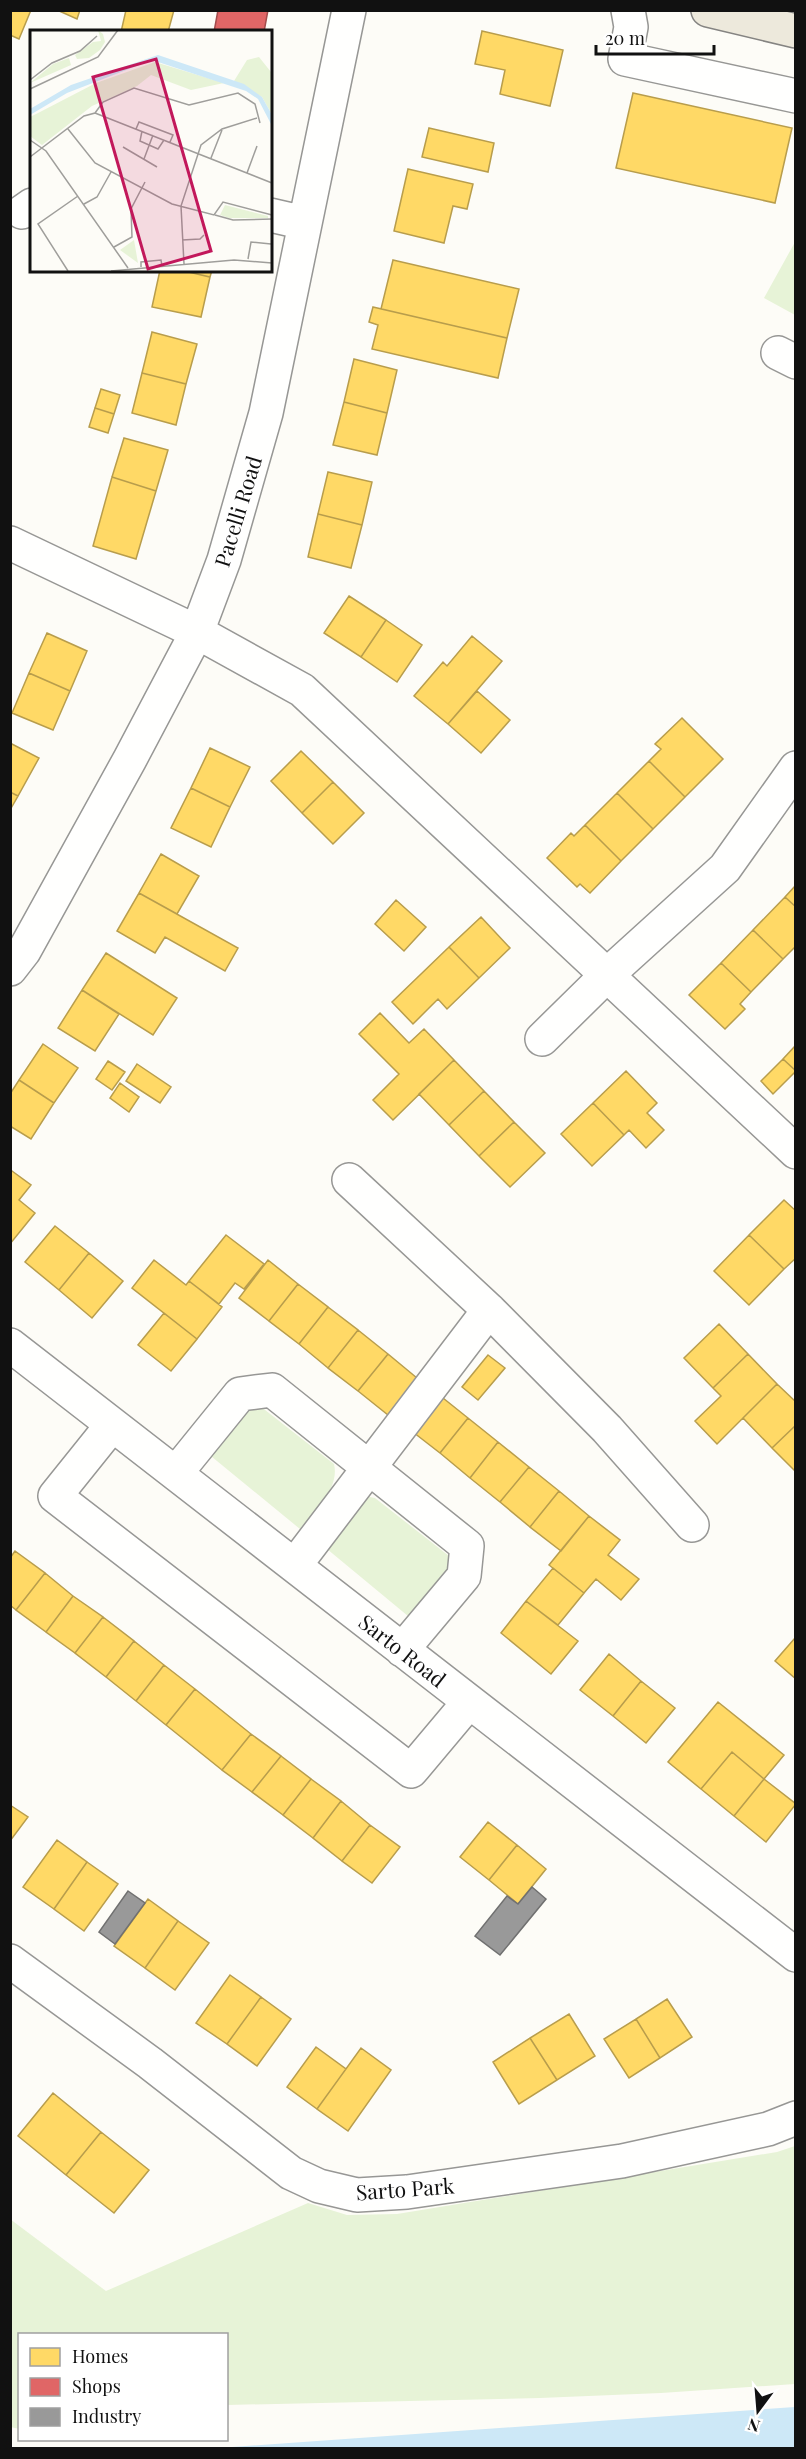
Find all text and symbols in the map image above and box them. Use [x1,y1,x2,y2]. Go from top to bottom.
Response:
scale bar [596,18,714,56]
text: 20 m [605,26,645,50]
inset map [30,30,272,272]
street label: Pacelli Road [207,452,267,570]
street label: Sarto Road [354,1607,452,1693]
street label: Sarto Park [355,2171,455,2205]
legend [18,2333,228,2441]
text: Homes [72,2344,128,2368]
text: Shops [72,2374,121,2398]
north arrow [728,2381,788,2441]
text: Industry [72,2404,141,2428]
text: N [745,2414,762,2438]

